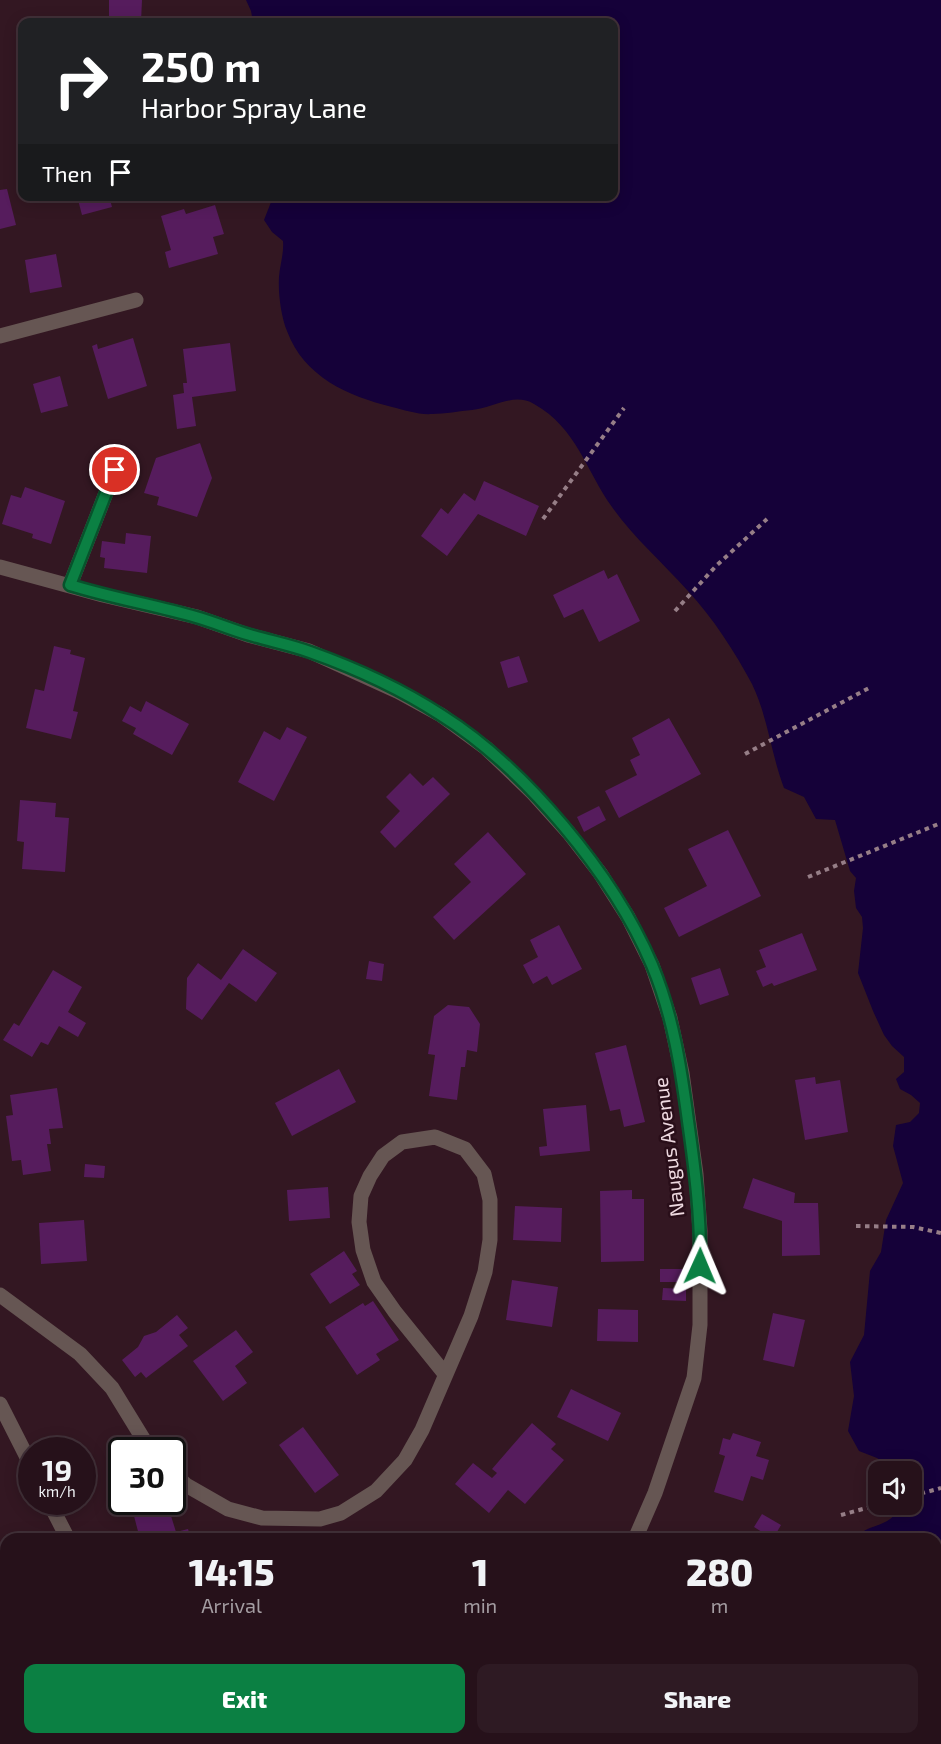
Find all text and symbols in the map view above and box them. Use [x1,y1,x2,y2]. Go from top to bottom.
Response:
text: 250 m [141,40,261,90]
icon: right [42,42,120,120]
text: Harbor Spray Lane [141,91,367,123]
icon: arrive [104,156,137,189]
text: Then [42,160,92,186]
pin [89,444,140,495]
icon: arrive [98,453,131,486]
street label: Naugus Avenue [648,1076,688,1218]
position arrow [668,1234,732,1298]
speed limit sign: 30 [108,1437,186,1515]
text: 19 [42,1451,72,1487]
map controls [868,1461,922,1515]
button: sound [868,1461,922,1515]
text: km/h [38,1482,76,1500]
text: 14:15 [189,1550,274,1593]
text: 1 [472,1550,488,1593]
text: 280 [686,1550,753,1593]
text: Arrival [201,1593,262,1617]
text: min [463,1593,497,1617]
text: m [711,1593,728,1617]
button: Exit [24,1664,465,1733]
button: Share [477,1664,918,1733]

